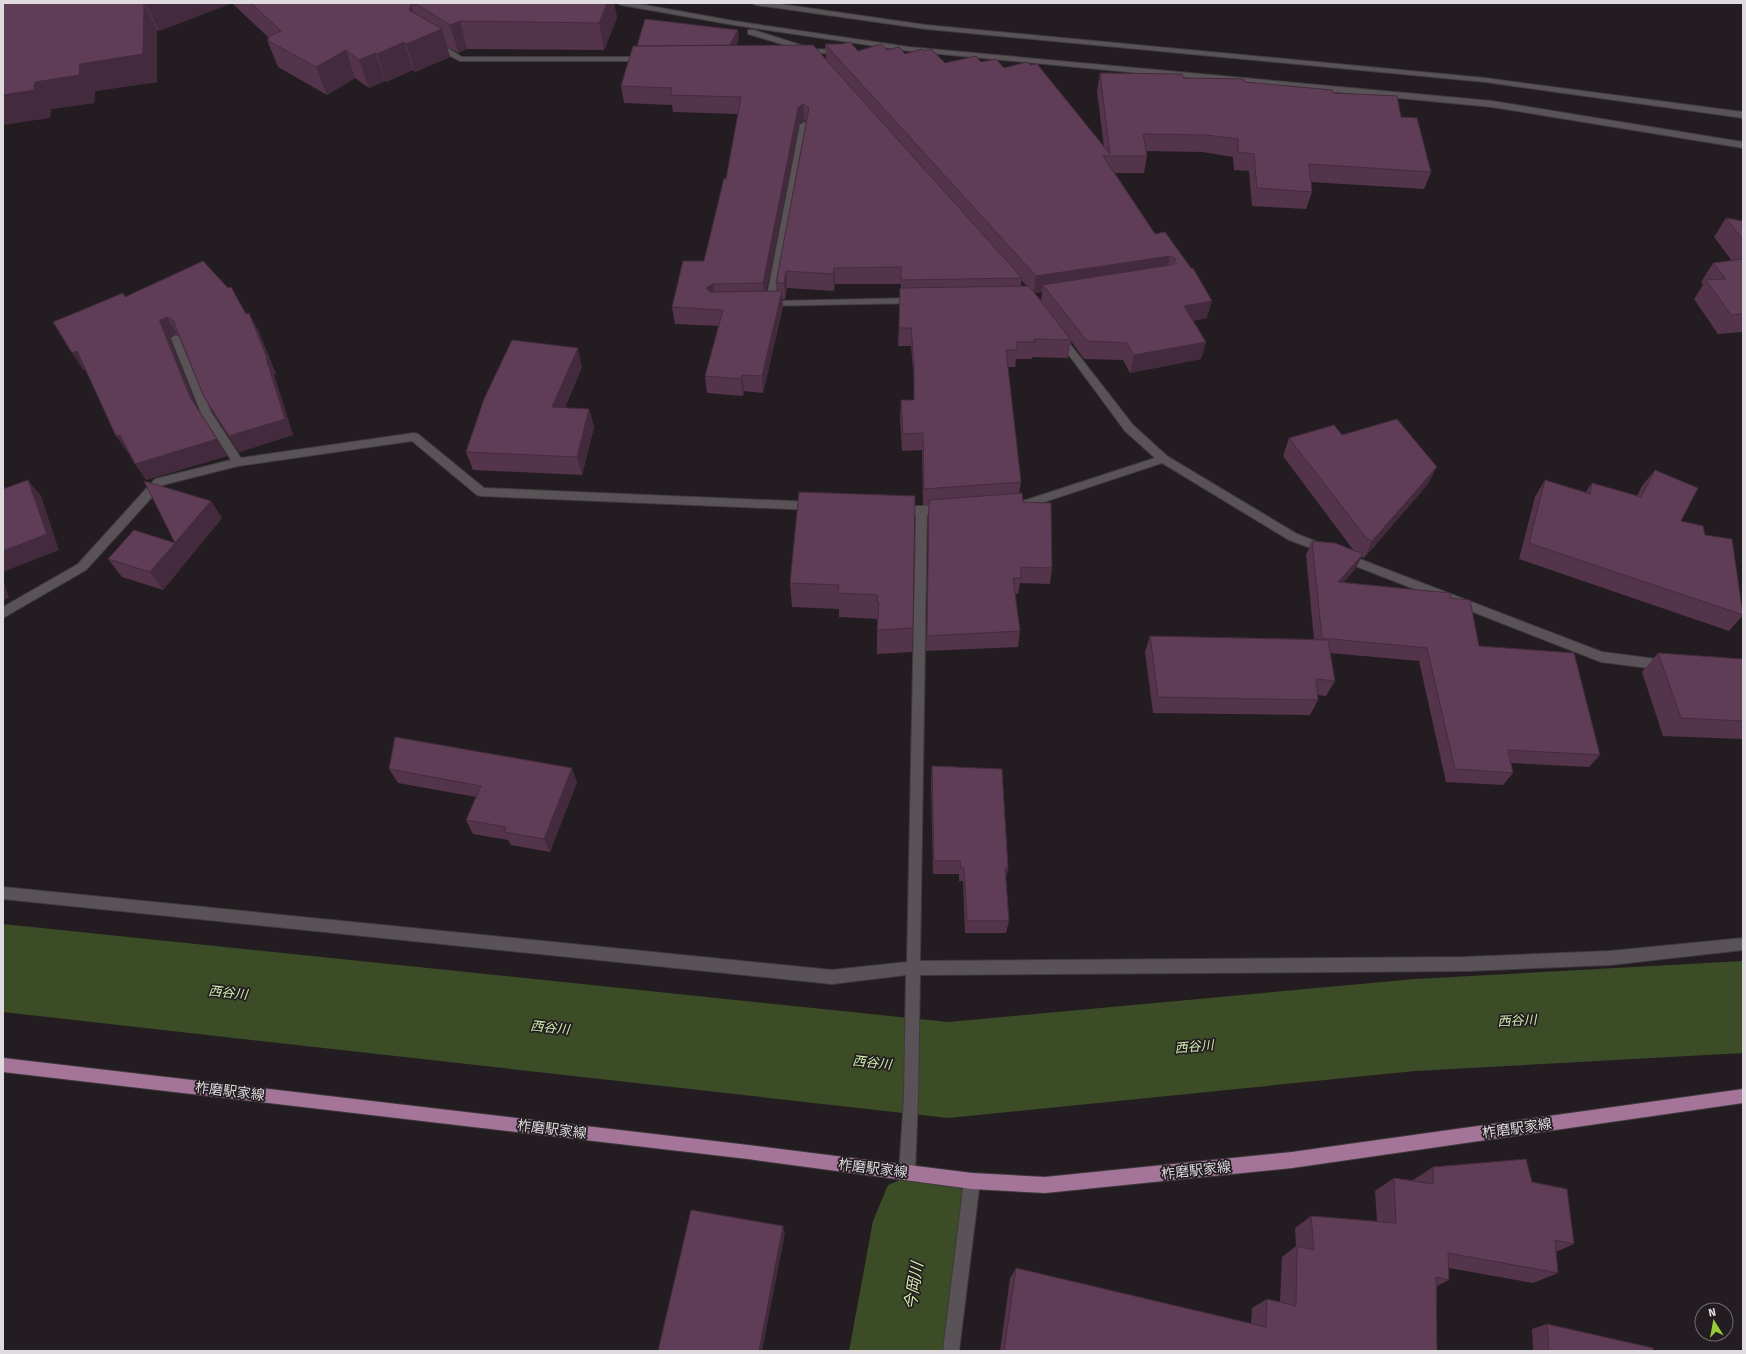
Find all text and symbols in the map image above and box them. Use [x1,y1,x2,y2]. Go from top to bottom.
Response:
water label: 西谷川 [208,983,250,1002]
water label: 西谷川 [1497,1012,1539,1029]
water label: 西谷川 [530,1018,572,1037]
water label: 西谷川 [1174,1037,1216,1056]
water label: 西谷川 [852,1053,894,1072]
street label: 柞磨駅家線 [194,1079,266,1104]
street label: 柞磨駅家線 [1481,1115,1553,1142]
street label: 柞磨駅家線 [516,1117,588,1142]
street label: 柞磨駅家線 [837,1156,909,1181]
street label: 柞磨駅家線 [1160,1158,1232,1183]
water label: 今岡川 [900,1259,927,1311]
north arrow [1694,1302,1734,1342]
text: N [1707,1306,1717,1320]

